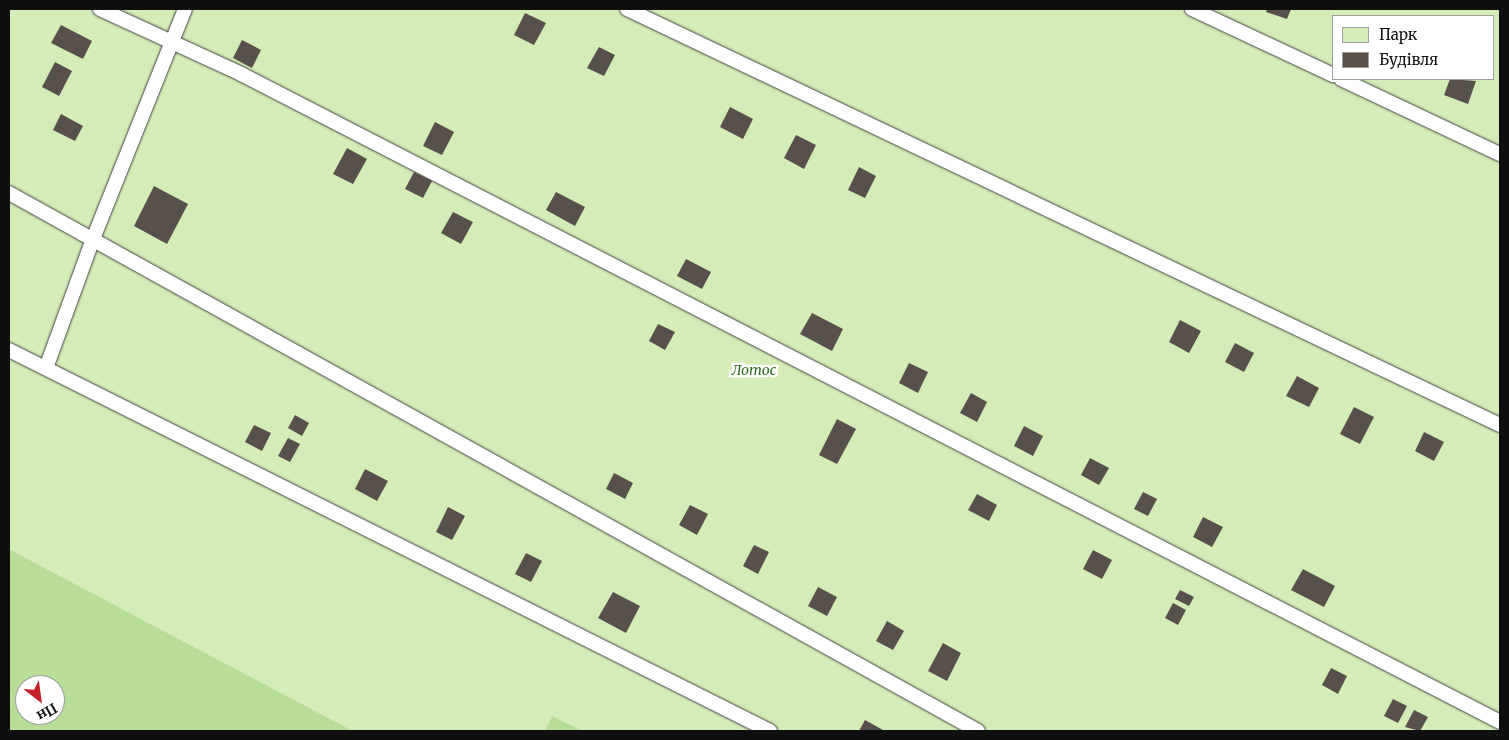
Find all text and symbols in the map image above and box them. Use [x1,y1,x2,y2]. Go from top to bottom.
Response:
legend [1332,15,1494,80]
text: Парк [1379,25,1417,44]
text: Будівля [1379,50,1438,69]
park label: Лотос [732,362,776,378]
north arrow [15,675,65,725]
text: Пн [33,699,61,725]

